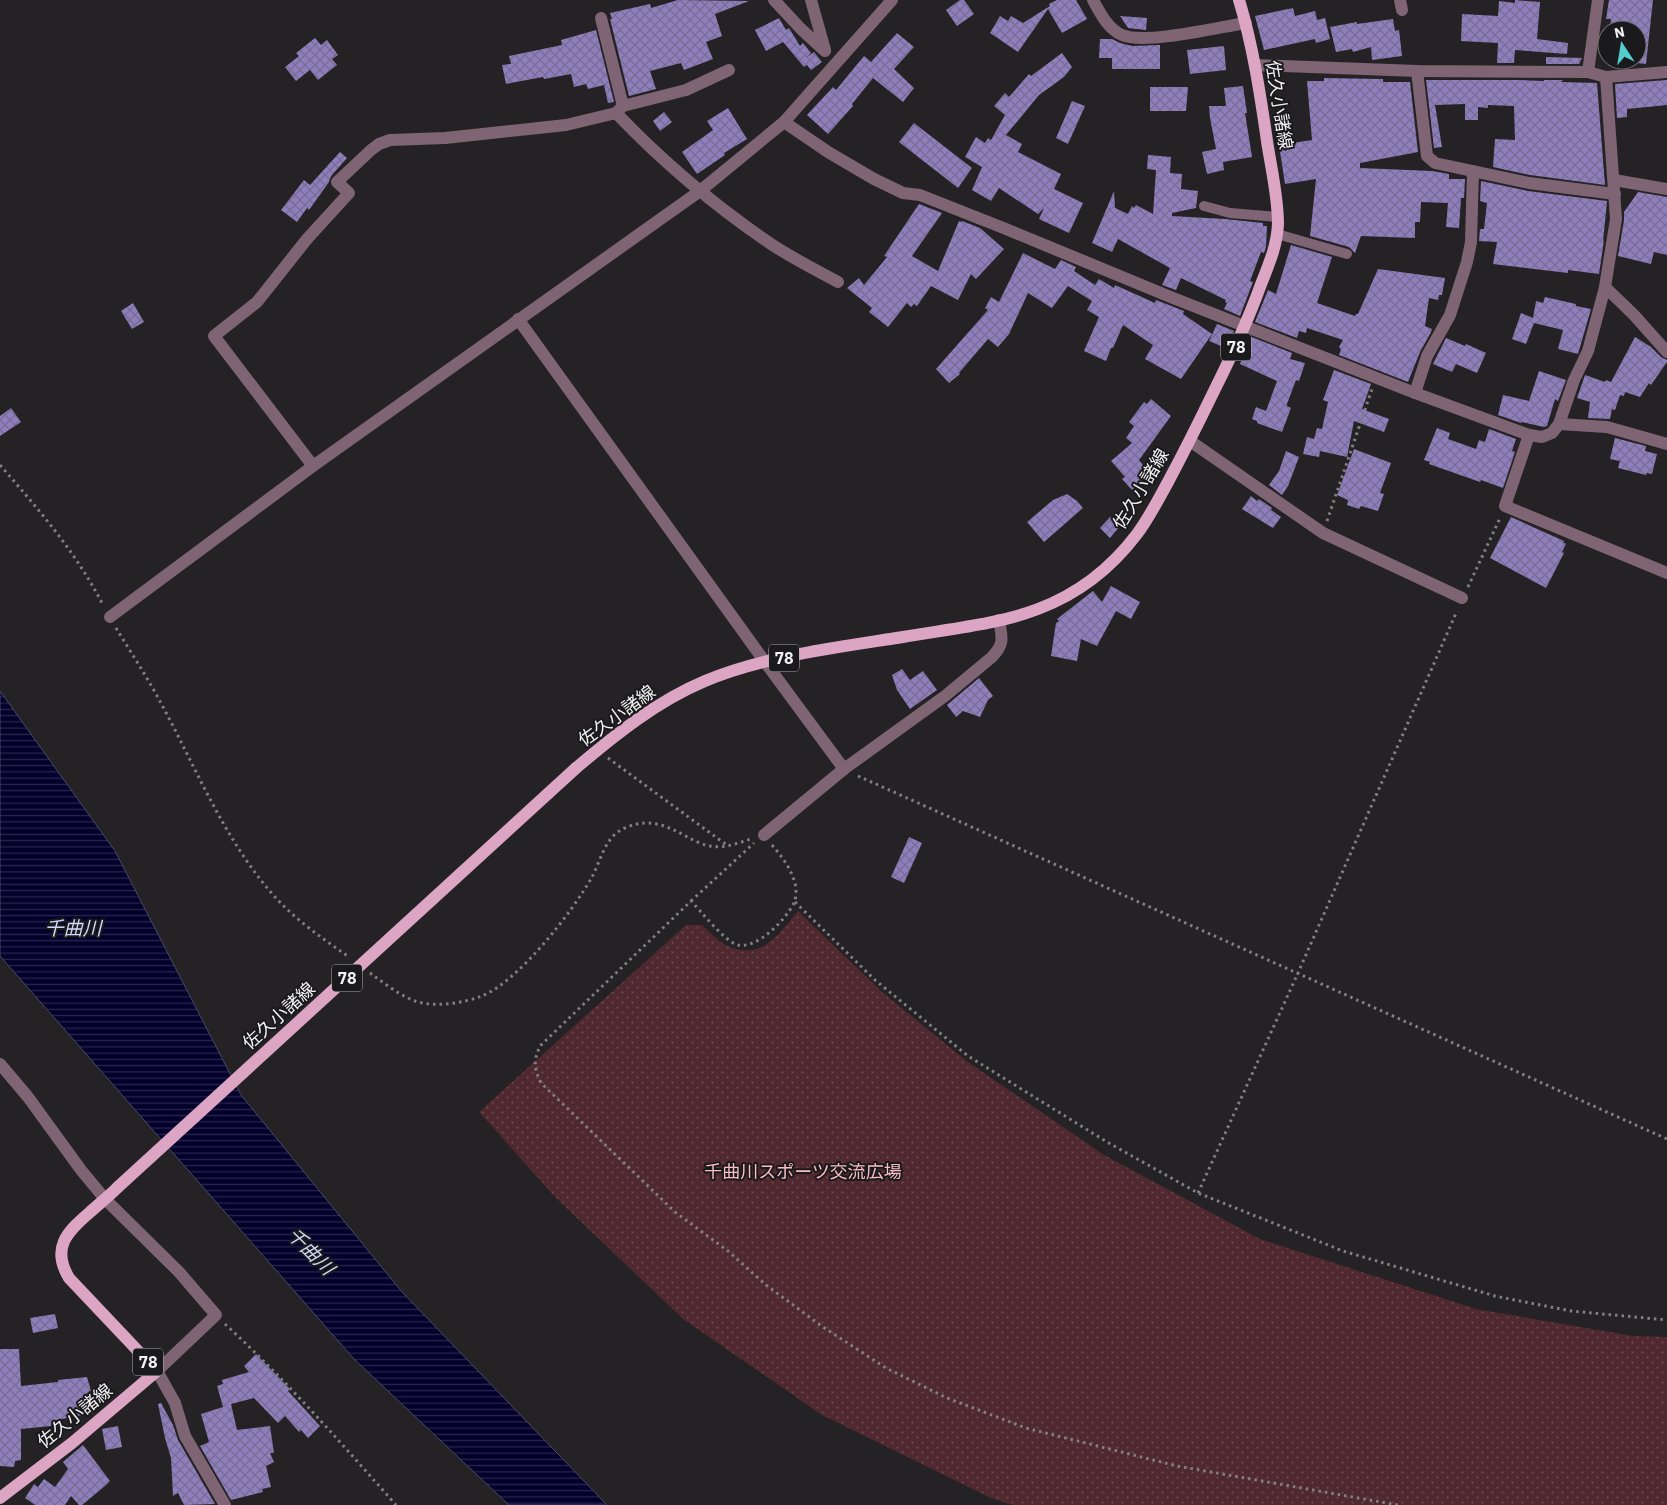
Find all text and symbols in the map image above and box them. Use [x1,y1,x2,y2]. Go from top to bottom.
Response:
north arrow [1597,20,1647,70]
text: N [1612,22,1626,42]
street label: 佐久小諸線 [1261,59,1298,151]
road number: 78 [1221,334,1251,361]
street label: 佐久小諸線 [1108,444,1174,533]
road number: 78 [769,644,799,671]
street label: 佐久小諸線 [574,680,660,751]
water label: 千曲川 [44,916,103,940]
road number: 78 [332,964,362,991]
street label: 佐久小諸線 [238,977,320,1054]
park label: 千曲川スポーツ交流広場 [704,1160,902,1183]
water label: 千曲川 [282,1222,341,1281]
road number: 78 [133,1348,163,1375]
street label: 佐久小諸線 [32,1378,117,1453]

